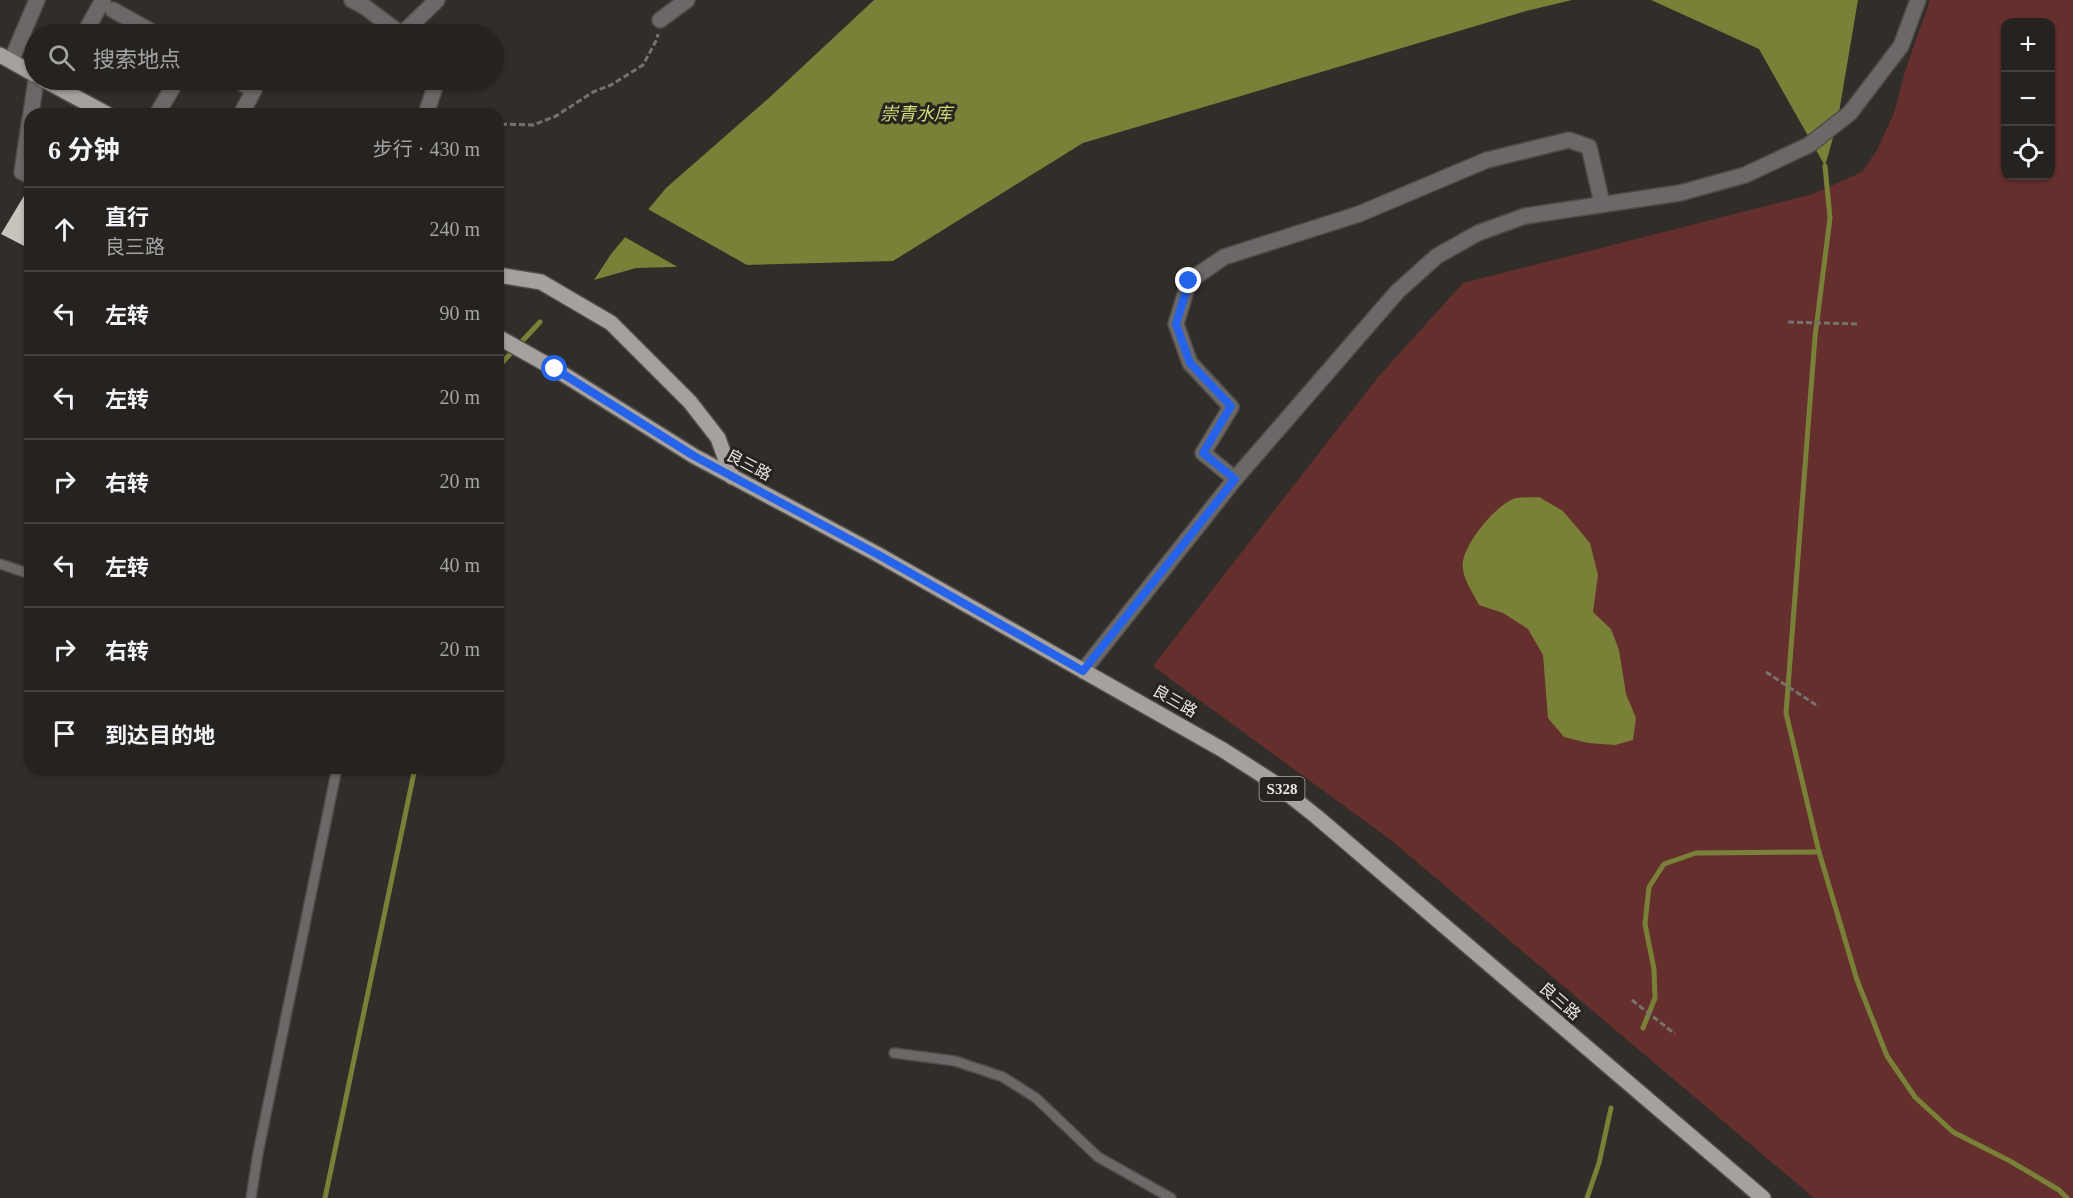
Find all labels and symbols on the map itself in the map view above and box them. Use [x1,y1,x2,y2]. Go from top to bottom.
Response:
water label: 崇青水库 [880,104,955,124]
route end [1175,267,1201,293]
route start [541,355,567,381]
street label: 良三路 [724,446,774,484]
street label: 良三路 [1150,682,1200,720]
road number: S328 [1260,777,1304,801]
street label: 良三路 [1536,979,1584,1023]

